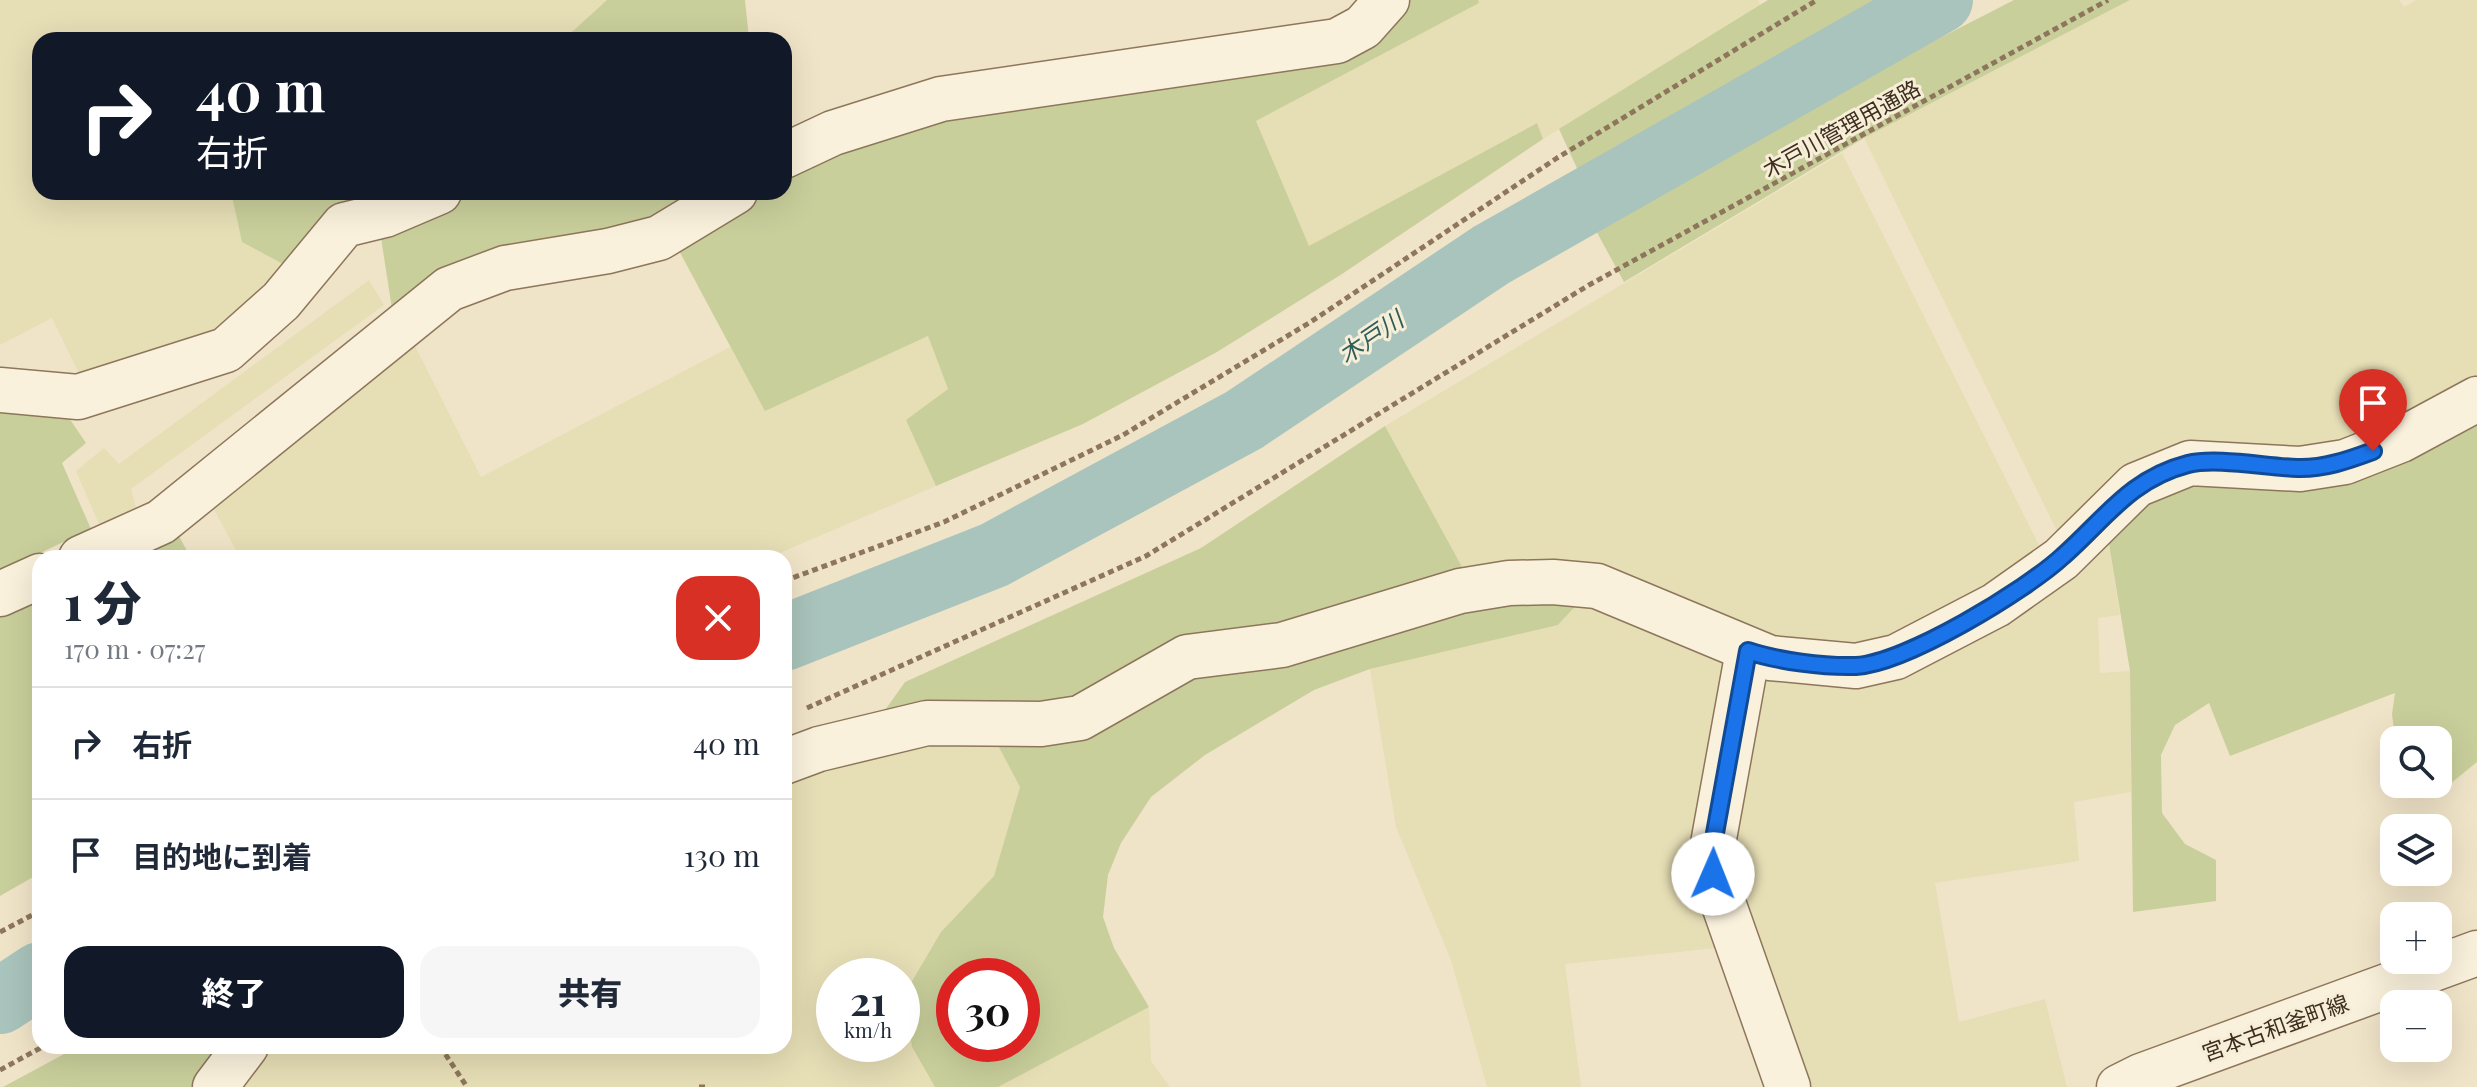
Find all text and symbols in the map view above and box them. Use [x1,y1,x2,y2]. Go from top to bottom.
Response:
text: 40 m [196,52,325,127]
icon: right [64,64,168,168]
street label: 木戸川管理用通路 [1757,72,1925,184]
text: 右折 [196,127,268,175]
water label: 木戸川 [1331,301,1411,369]
pin [2339,369,2407,451]
icon: arrive [2351,381,2395,425]
text: 1 分 [64,569,142,633]
button: close [676,576,760,660]
text: 170 m · 07:27 [64,631,205,666]
icon: right [64,721,108,765]
text: 40 m [693,723,760,763]
text: 右折 [132,724,192,764]
map controls [2380,726,2452,1062]
button: search [2380,726,2452,798]
button: layers [2380,814,2452,886]
position arrow [1671,832,1755,916]
icon: arrive [64,833,108,877]
text: 130 m [684,835,760,875]
text: 目的地に到着 [132,836,312,876]
button: + [2380,902,2452,974]
button: 終了 [64,946,404,1038]
button: 共有 [420,946,760,1038]
speed limit sign: 30 [936,958,1040,1062]
text: 21 [850,973,886,1026]
street label: 宮本古和釜町線 [2198,987,2352,1067]
button: − [2380,990,2452,1062]
text: km/h [844,1016,892,1043]

